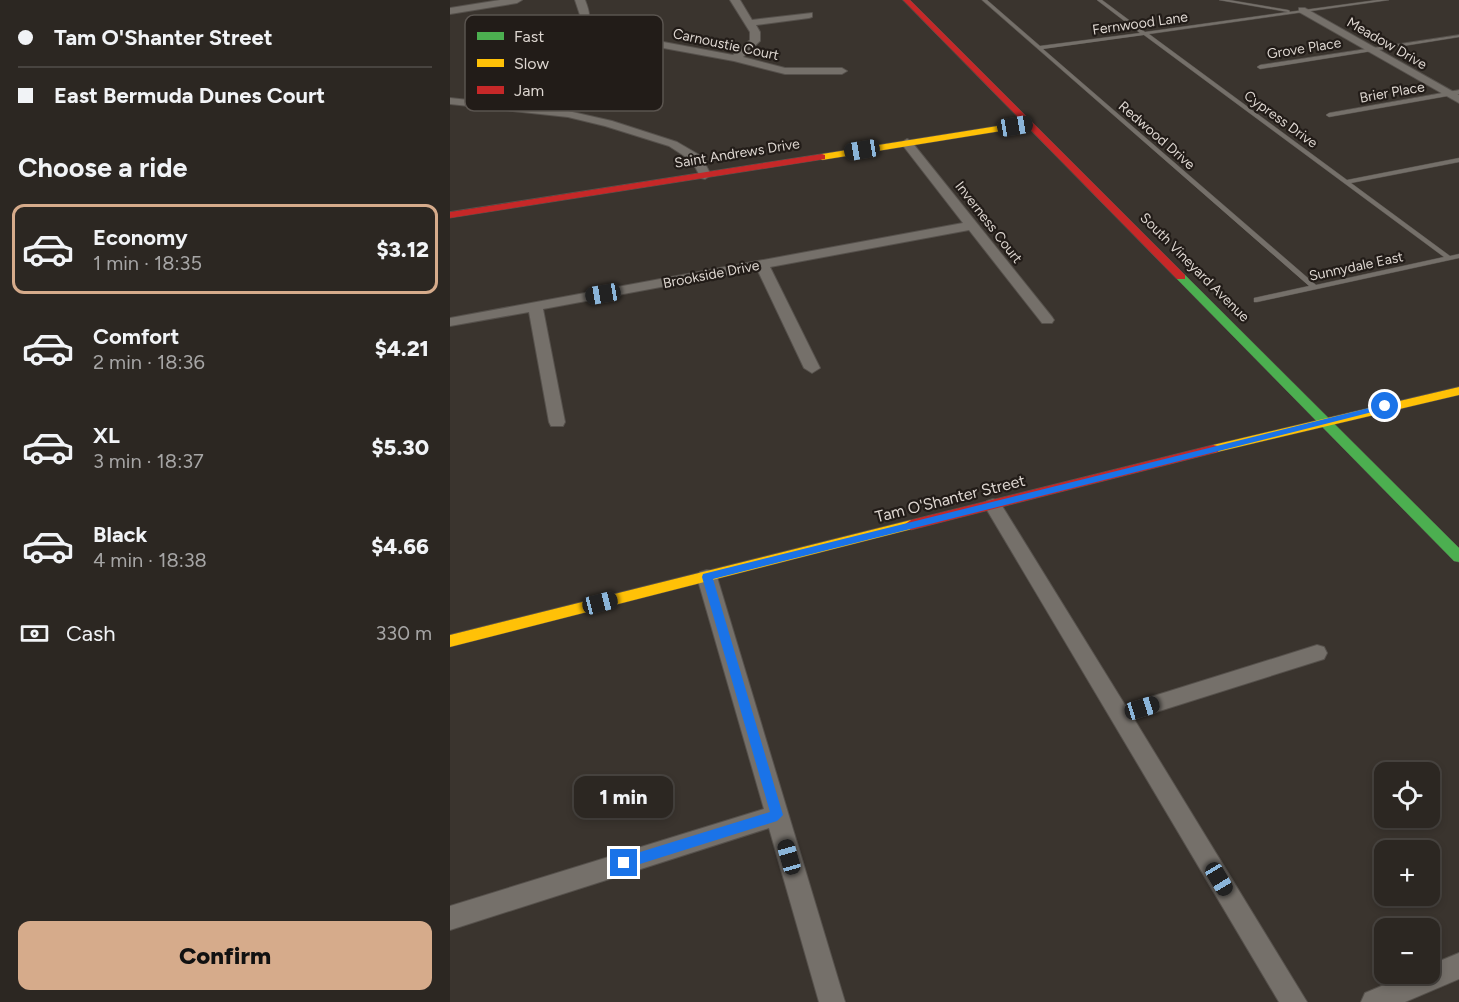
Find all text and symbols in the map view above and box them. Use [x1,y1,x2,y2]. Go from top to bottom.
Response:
street label: Fernwood Lane [1091,8,1189,39]
street label: Meadow Drive [1344,14,1430,73]
legend [465,15,663,111]
text: Tam O'Shanter Street [54,24,273,51]
street label: Carnoustie Court [671,25,780,64]
text: Fast [514,27,544,46]
street label: Grove Place [1266,34,1343,63]
text: Slow [514,54,549,73]
street label: Brier Place [1358,78,1426,107]
text: Jam [514,81,544,100]
text: East Bermuda Dunes Court [54,82,325,109]
street label: Cypress Drive [1241,87,1321,152]
street label: Redwood Drive [1115,98,1199,173]
car [996,114,1034,138]
street label: Saint Andrews Drive [673,135,801,172]
car [843,138,881,162]
text: Choose a ride [18,151,187,184]
street label: Inverness Court [951,178,1026,267]
street label: South Vineyard Avenue [1137,209,1253,326]
icon: car [21,222,75,276]
text: Economy [93,224,188,251]
text: $3.12 [376,236,429,263]
street label: Sunnydale East [1307,248,1405,285]
text: 1 min · 18:35 [93,251,202,275]
street label: Brookside Drive [661,257,761,292]
car [584,282,622,306]
icon: car [21,321,75,375]
text: Comfort [93,323,179,350]
text: $4.21 [375,335,429,362]
text: 2 min · 18:36 [93,350,205,374]
route start [1371,392,1398,419]
icon: car [21,420,75,474]
text: XL [93,422,120,449]
text: $5.30 [371,434,429,461]
text: 3 min · 18:37 [93,449,204,473]
street label: Tam O'Shanter Street [873,471,1027,526]
icon: car [21,519,75,573]
text: Black [93,521,147,548]
text: $4.66 [371,533,429,560]
text: 4 min · 18:38 [93,548,207,572]
car [580,590,620,616]
icon: cash [18,617,51,650]
text: Cash [66,620,116,647]
text: 330 m [375,621,432,645]
car [1122,694,1162,722]
map controls [1374,762,1440,984]
button: locate [1374,762,1440,828]
callout: 1 min [574,776,674,818]
text: 1 min [600,785,647,809]
car [775,837,803,877]
button: + [1374,840,1440,906]
route end [610,849,637,876]
car [1202,859,1236,899]
button: − [1374,918,1440,984]
button: Confirm [18,921,432,990]

